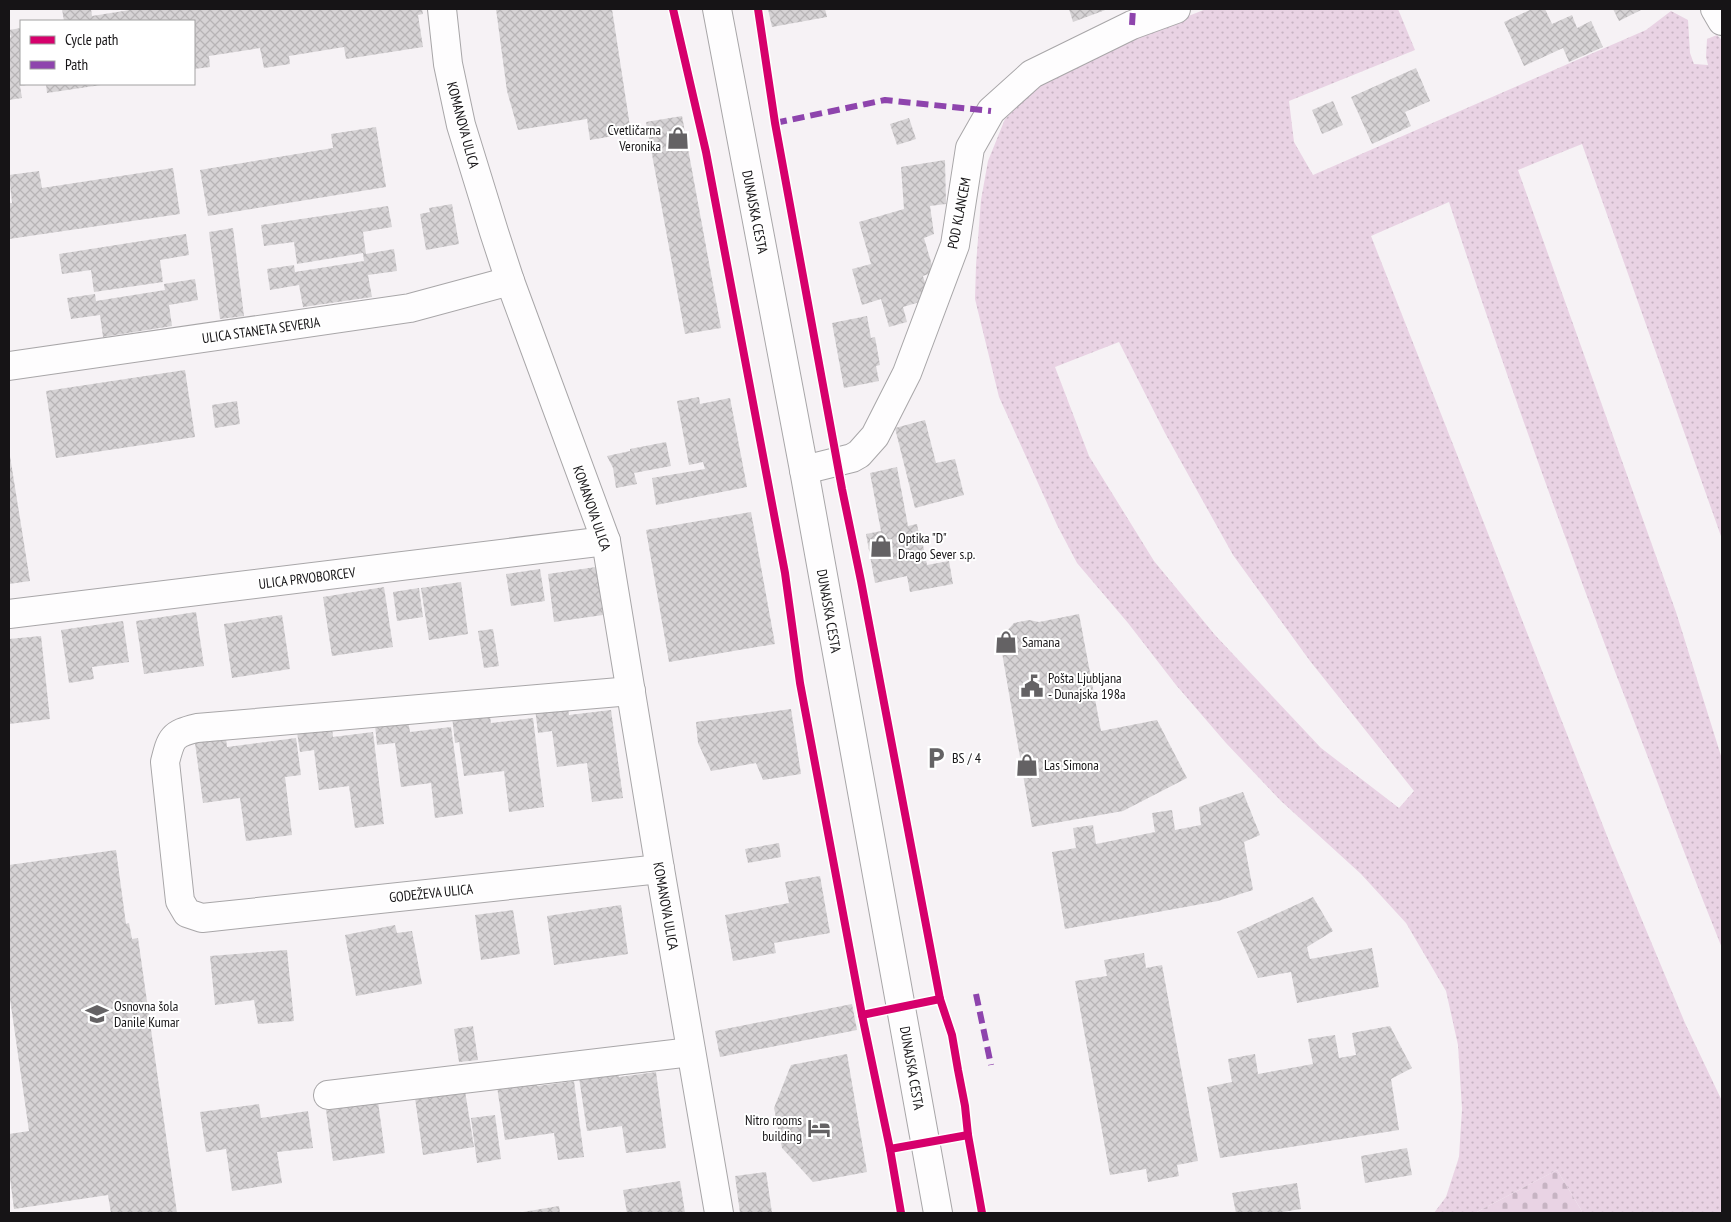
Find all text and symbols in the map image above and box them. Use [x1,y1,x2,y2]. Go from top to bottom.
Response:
legend [20,20,195,85]
text: Cycle path [65,30,118,49]
text: Path [65,55,88,74]
street label: KOMANOVA ULICA [443,80,483,171]
place label: Cvetličarna Veronika [608,121,661,155]
shop icon: Cvetličarna Veronika [665,125,691,151]
street label: DUNAJSKA CESTA [738,169,772,255]
street label: POD KLANCEM [943,176,975,250]
street label: ULICA STANETA SEVERJA [201,313,322,347]
street label: KOMANOVA ULICA [569,463,615,553]
place label: Optika "D" Drago Sever s.p. [898,529,975,563]
shop icon: Optika "D" Drago Sever s.p. [868,533,894,559]
street label: ULICA PRVOBORCEV [258,563,357,593]
street label: DUNAJSKA CESTA [813,568,845,654]
shop icon: Samana [993,629,1019,655]
place label: Samana [1022,633,1060,651]
place label: Pošta Ljubljana - Dunajska 198a [1048,669,1126,703]
public building icon: Pošta Ljubljana - Dunajska 198a [1019,673,1045,699]
parking icon: BS / 4 [923,745,949,771]
place label: BS / 4 [952,749,982,767]
shop icon: Las Simona [1014,752,1040,778]
place label: Las Simona [1044,756,1099,774]
street label: KOMANOVA ULICA [649,861,683,952]
street label: GODEŽEVA ULICA [388,880,474,906]
place label: Osnovna šola Danile Kumar [114,997,180,1031]
school or university icon: Osnovna šola Danile Kumar [84,1001,110,1027]
street label: DUNAJSKA CESTA [896,1025,928,1111]
place label: Nitro rooms building [745,1111,802,1145]
hotel icon: Nitro rooms building [806,1115,832,1141]

